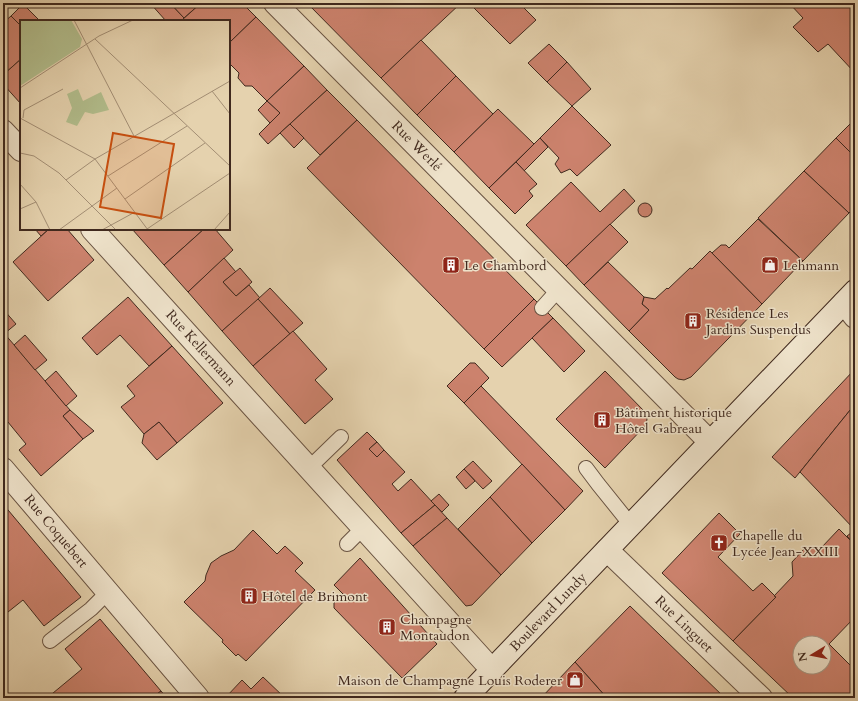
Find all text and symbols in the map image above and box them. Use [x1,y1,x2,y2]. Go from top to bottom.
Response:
inset map [20,20,230,230]
street label: Rue Werlé [388,117,446,175]
building icon: Le Chambord [441,255,461,275]
shop icon: Lehmann [760,255,780,275]
place label: Le Chambord [464,256,547,275]
place label: Lehmann [783,256,839,275]
place label: Résidence Les Jardins Suspendus [704,304,811,339]
street label: Rue Kellermann [162,306,240,390]
building icon: Résidence Les Jardins Suspendus [683,311,703,331]
place label: Bâtiment historique Hôtel Gabreau [615,403,732,438]
building icon: Bâtiment historique Hôtel Gabreau [592,410,612,430]
street label: Rue Coquebert [20,490,93,572]
place label: Chapelle du Lycée Jean-XXIII [732,526,839,561]
church icon: Chapelle du Lycée Jean-XXIII [709,533,729,553]
street label: Boulevard Lundy [505,568,591,656]
building icon: Hôtel de Brimont [239,586,259,606]
place label: Hôtel de Brimont [262,587,368,606]
street label: Rue Linguet [651,591,718,657]
place label: Champagne Montaudon [400,610,472,645]
building icon: Champagne Montaudon [377,617,397,637]
north arrow [792,635,832,675]
text: N [794,650,811,663]
shop icon: Maison de Champagne Louis Roderer [565,670,585,690]
place label: Maison de Champagne Louis Roderer [338,671,563,690]

